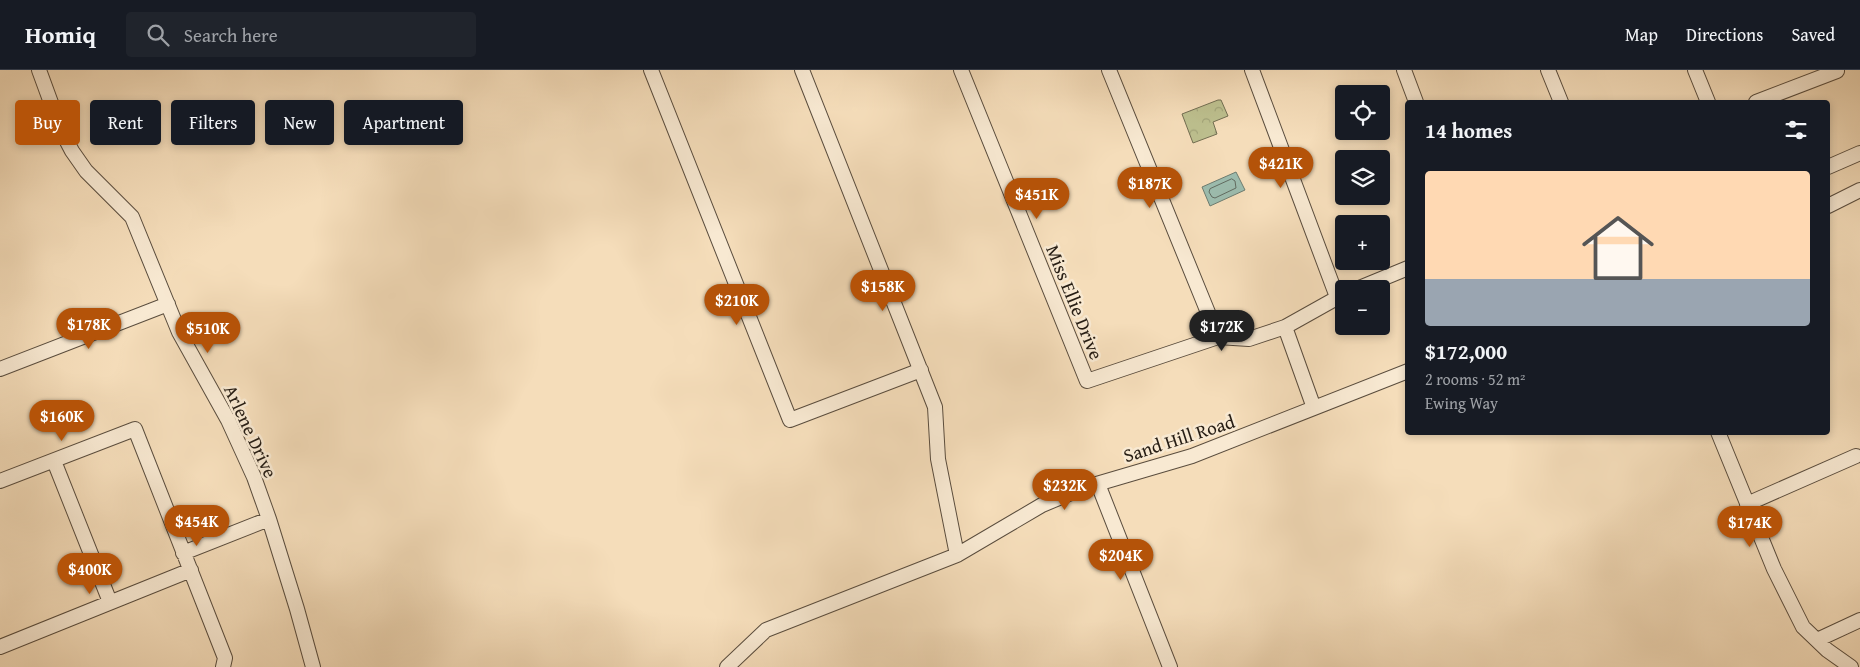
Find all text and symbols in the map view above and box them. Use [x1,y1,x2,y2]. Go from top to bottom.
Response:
search box [126,12,476,57]
text: Homiq [25,17,96,52]
icon: search [144,21,172,49]
text: Search here [184,21,278,49]
text: Map [1625,21,1658,48]
text: Directions [1686,21,1763,48]
text: Saved [1791,21,1835,48]
map controls [1335,85,1390,335]
button: locate [1335,85,1390,140]
chip: Buy [15,100,80,145]
chip: Rent [90,100,161,145]
chip: Filters [171,100,255,145]
chip: New [265,100,334,145]
chip: Apartment [344,100,463,145]
text: 14 homes [1425,115,1512,146]
icon: filters [1782,116,1810,144]
pin: $421K [1246,146,1316,189]
button: layers [1335,150,1390,205]
text: $421K [1259,151,1303,175]
pin: $187K [1115,166,1185,209]
text: $187K [1128,171,1172,195]
pin: $451K [1002,178,1072,220]
text: $451K [1015,182,1059,206]
icon: home [1573,203,1663,293]
button: + [1335,215,1390,270]
street label: Miss Ellie Drive [1039,240,1111,364]
pin: $158K [848,270,918,312]
text: $158K [861,274,905,298]
button: − [1335,280,1390,335]
pin: $210K [702,284,772,326]
text: $210K [715,288,759,312]
pin: $178K [54,308,124,350]
pin: $172K [1187,310,1257,352]
text: $178K [67,312,111,336]
pin: $510K [173,312,243,354]
text: $172K [1200,314,1244,338]
text: $510K [186,316,230,340]
text: $172,000 [1425,336,1507,367]
text: 2 rooms · 52 m² [1425,367,1525,391]
street label: Arlene Drive [217,380,285,482]
text: Ewing Way [1425,391,1498,415]
pin: $160K [27,400,97,442]
text: $160K [40,404,84,428]
street label: Sand Hill Road [1120,407,1239,469]
pin: $232K [1030,468,1100,511]
text: $232K [1043,473,1087,497]
pin: $454K [162,504,232,547]
pin: $174K [1715,506,1785,548]
text: $454K [175,509,219,533]
text: $174K [1728,510,1772,534]
pin: $204K [1086,538,1156,581]
text: $204K [1099,543,1143,567]
pin: $400K [55,552,125,595]
text: $400K [68,557,112,581]

